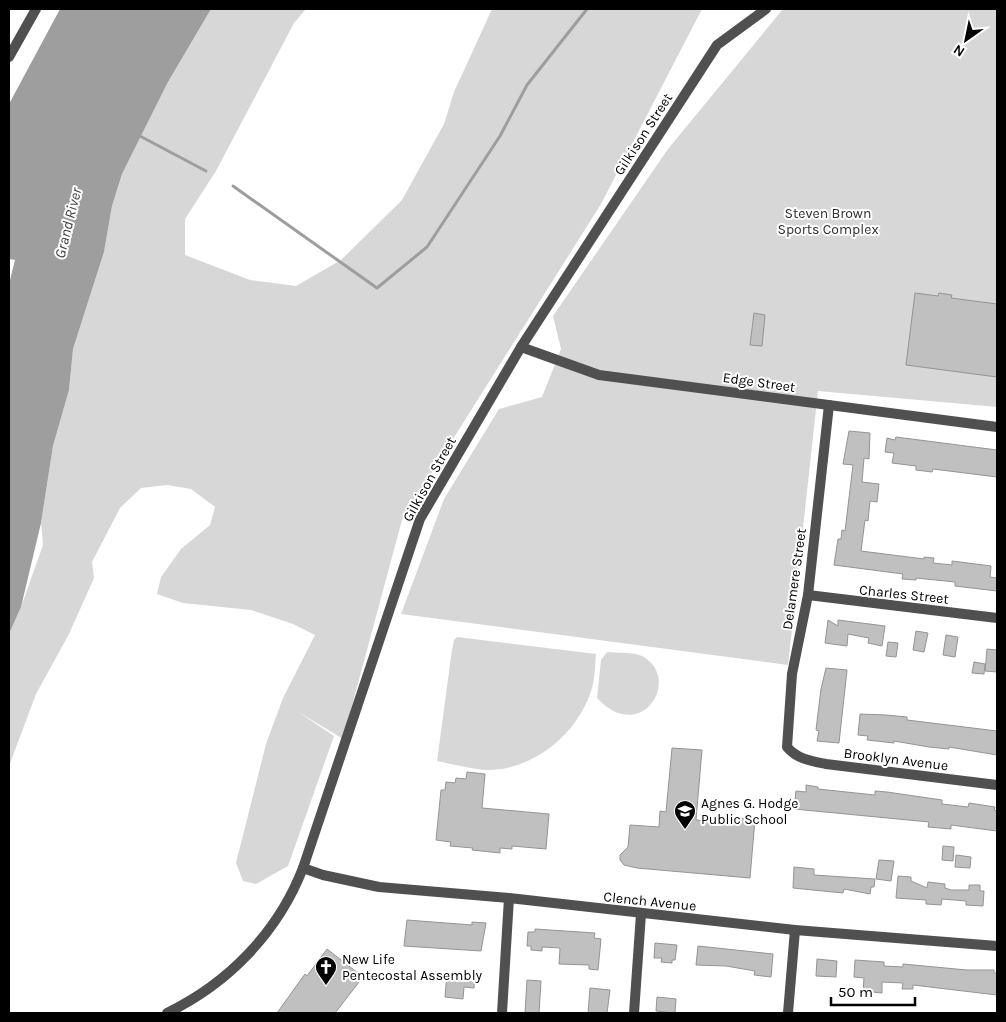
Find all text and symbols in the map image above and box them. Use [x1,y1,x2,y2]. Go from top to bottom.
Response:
north arrow [941,15,991,65]
text: N [950,41,968,60]
street label: Gilkison Street [611,90,676,178]
water label: Grand River [51,185,86,260]
park label: Steven Brown Sports Complex [777,205,879,238]
street label: Edge Street [722,369,796,396]
street label: Gilkison Street [399,434,460,525]
street label: Delamere Street [779,527,810,631]
street label: Charles Street [858,581,950,608]
street label: Brooklyn Avenue [843,745,949,774]
place label: Agnes G. Hodge Public School [701,795,799,828]
school or university icon: Agnes G. Hodge Public School [673,799,697,830]
street label: Clench Avenue [603,888,697,915]
place label: New Life Pentecostal Assembly [342,951,483,984]
church icon: New Life Pentecostal Assembly [314,955,338,986]
scale bar [831,974,915,1006]
text: 50 m [838,983,873,1001]

